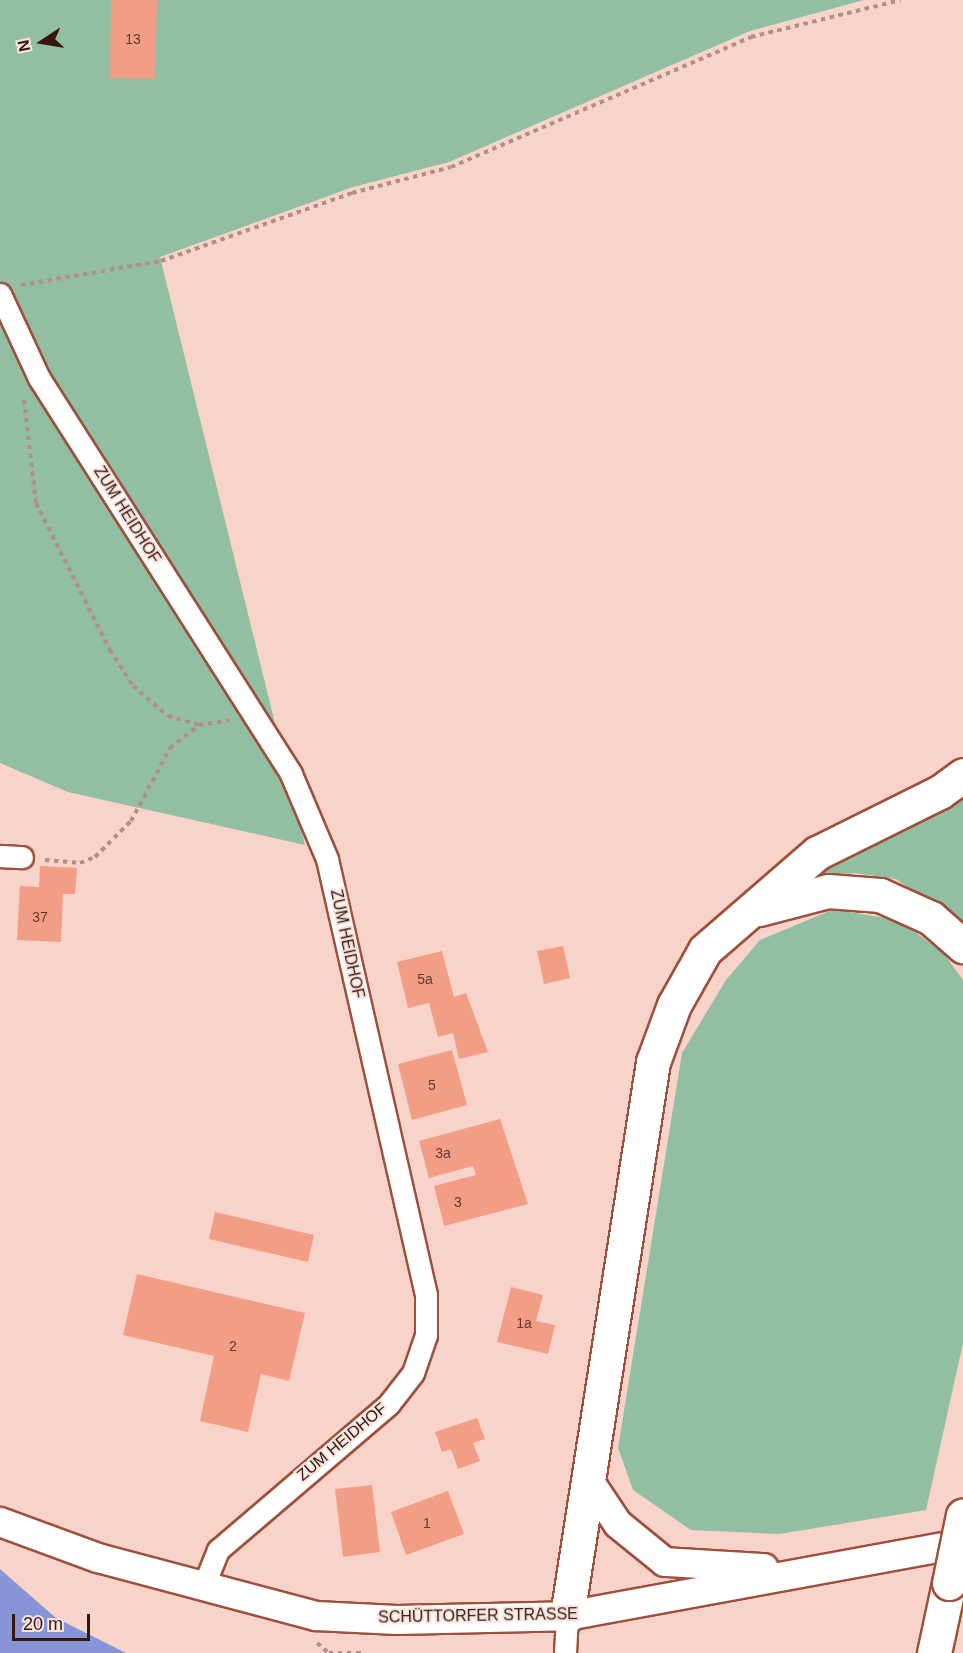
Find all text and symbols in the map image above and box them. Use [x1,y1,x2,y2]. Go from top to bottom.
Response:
north arrow [12,12,72,72]
house number: 13 [125,31,141,47]
text: N [14,38,33,53]
street label: ZUM HEIDHOF [89,463,165,567]
street label: ZUM HEIDHOF [326,888,368,1000]
house number: 37 [32,909,48,925]
house number: 5a [417,971,433,987]
house number: 5 [428,1077,436,1093]
house number: 3a [435,1145,451,1161]
house number: 3 [454,1194,462,1210]
house number: 1a [516,1315,532,1331]
house number: 2 [229,1338,237,1354]
street label: ZUM HEIDHOF [293,1399,391,1485]
house number: 1 [423,1515,431,1531]
scale bar [15,1602,93,1640]
street label: SCHÜTTORFER STRASSE [378,1605,578,1627]
text: 20 m [23,1614,63,1634]

